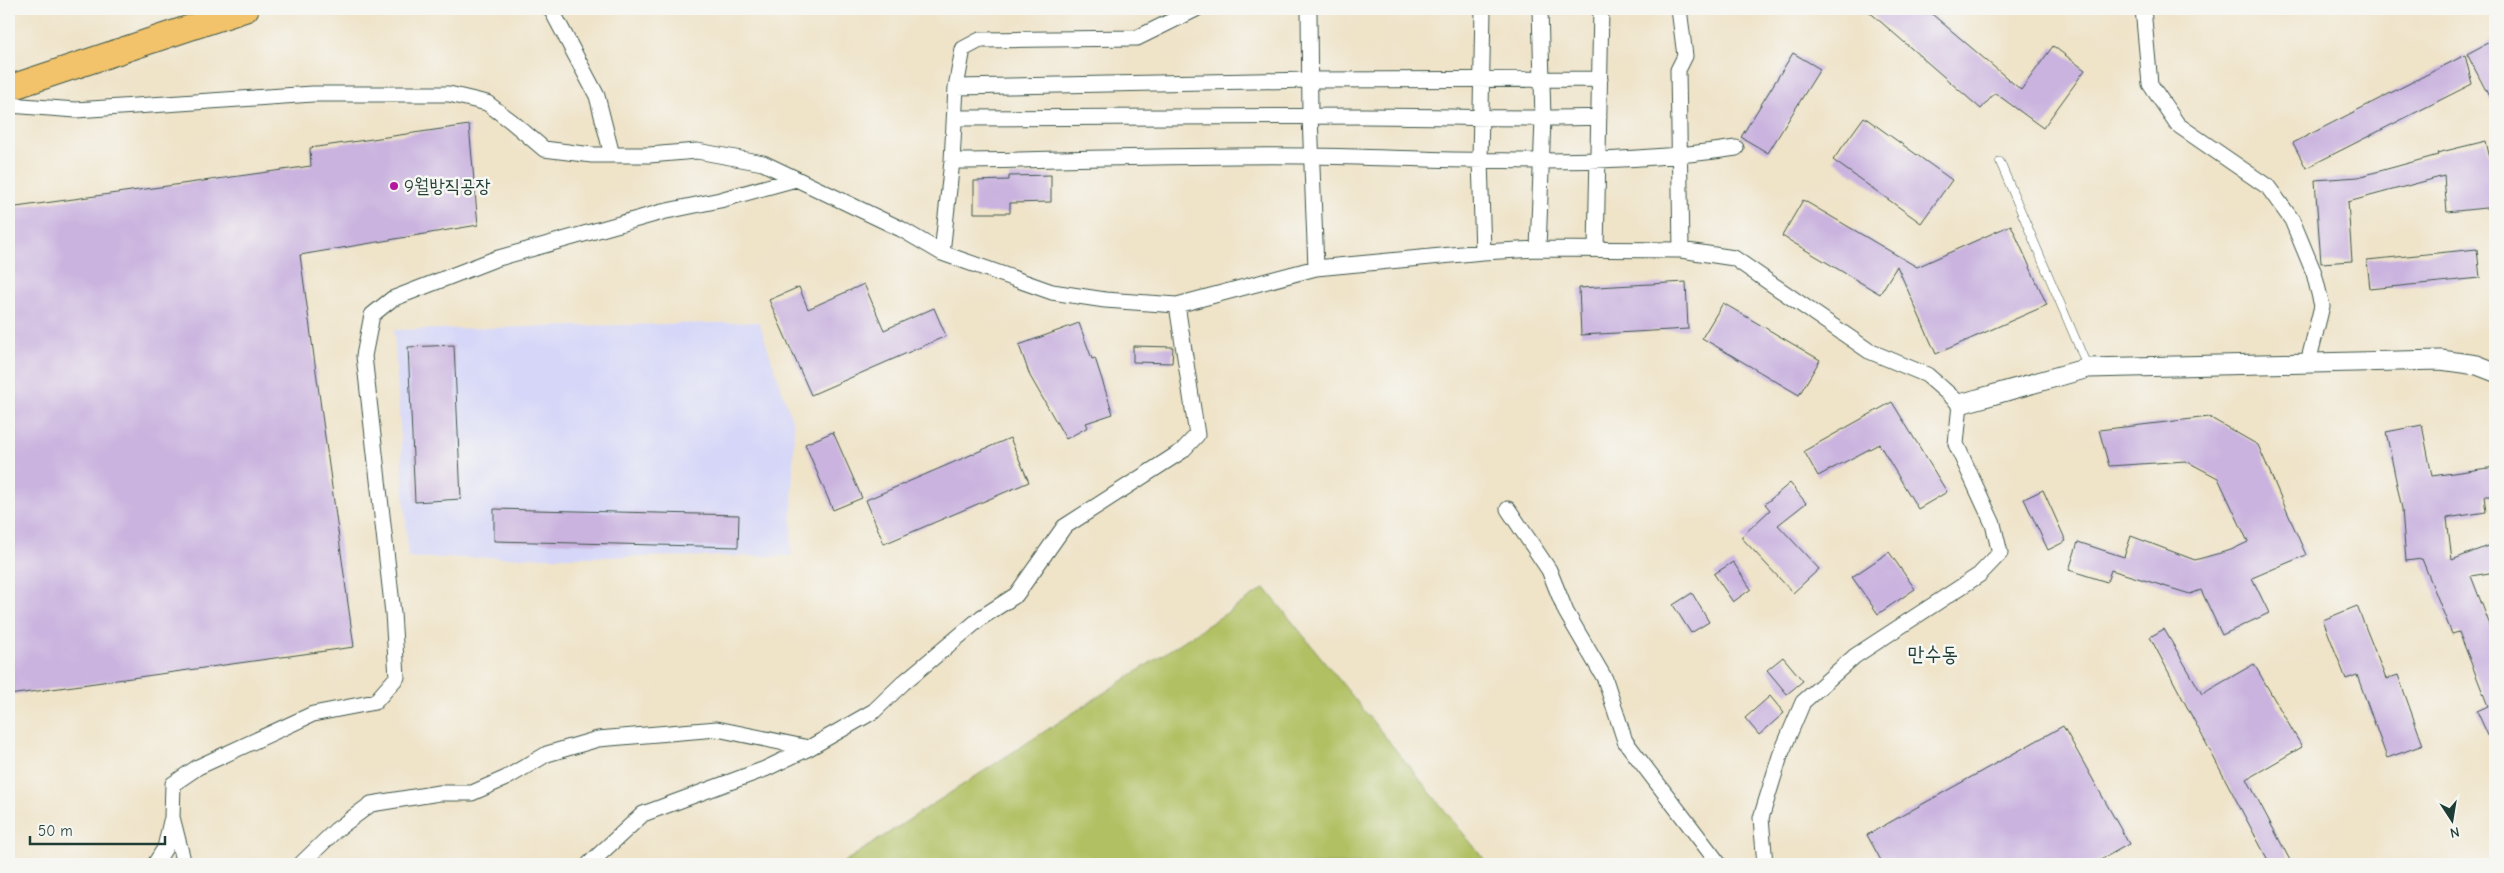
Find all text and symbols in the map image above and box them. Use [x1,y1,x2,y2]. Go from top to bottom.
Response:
place label: 9월방직공장 [404,175,491,197]
marker: 9월방직공장 [388,180,400,192]
district label: 만수동 [1908,642,1958,666]
north arrow [2426,796,2476,846]
scale bar [30,813,165,845]
text: 50 m [38,822,73,840]
text: N [2448,823,2461,841]

